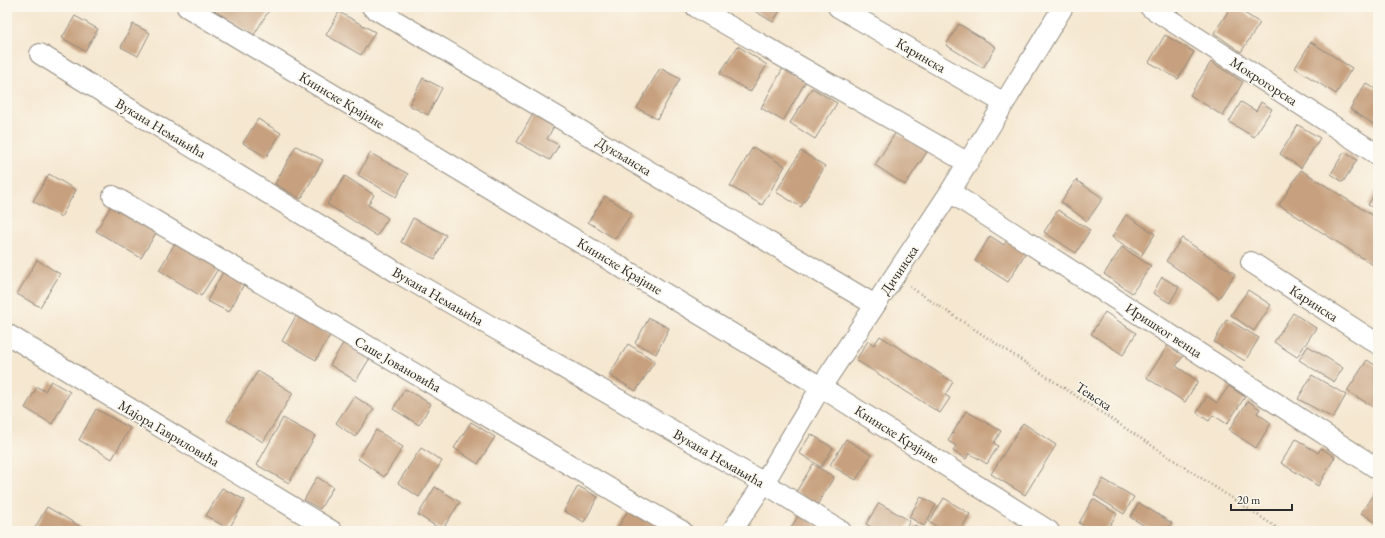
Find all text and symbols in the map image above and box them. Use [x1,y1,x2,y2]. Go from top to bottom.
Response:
street label: Каринска [893,34,949,77]
street label: Мокрогорска [1227,53,1301,110]
street label: Книнске Крајине [296,67,388,133]
street label: Вукана Немањића [113,94,210,162]
street label: Дукљанска [593,132,655,180]
street label: Книнске Крајине [574,233,666,299]
street label: Дичинска [876,242,922,298]
street label: Вукана Немањића [389,263,487,330]
street label: Каринска [1286,281,1342,326]
street label: Иришког венца [1122,298,1206,362]
street label: Саше Јовановића [351,332,445,396]
street label: Тењска [1072,378,1116,415]
street label: Мајора Гавриловића [115,396,223,471]
street label: Книнске Крајине [851,401,943,467]
street label: Вукана Немањића [670,425,768,492]
scale bar [1231,486,1292,512]
text: 20 m [1237,492,1261,508]

